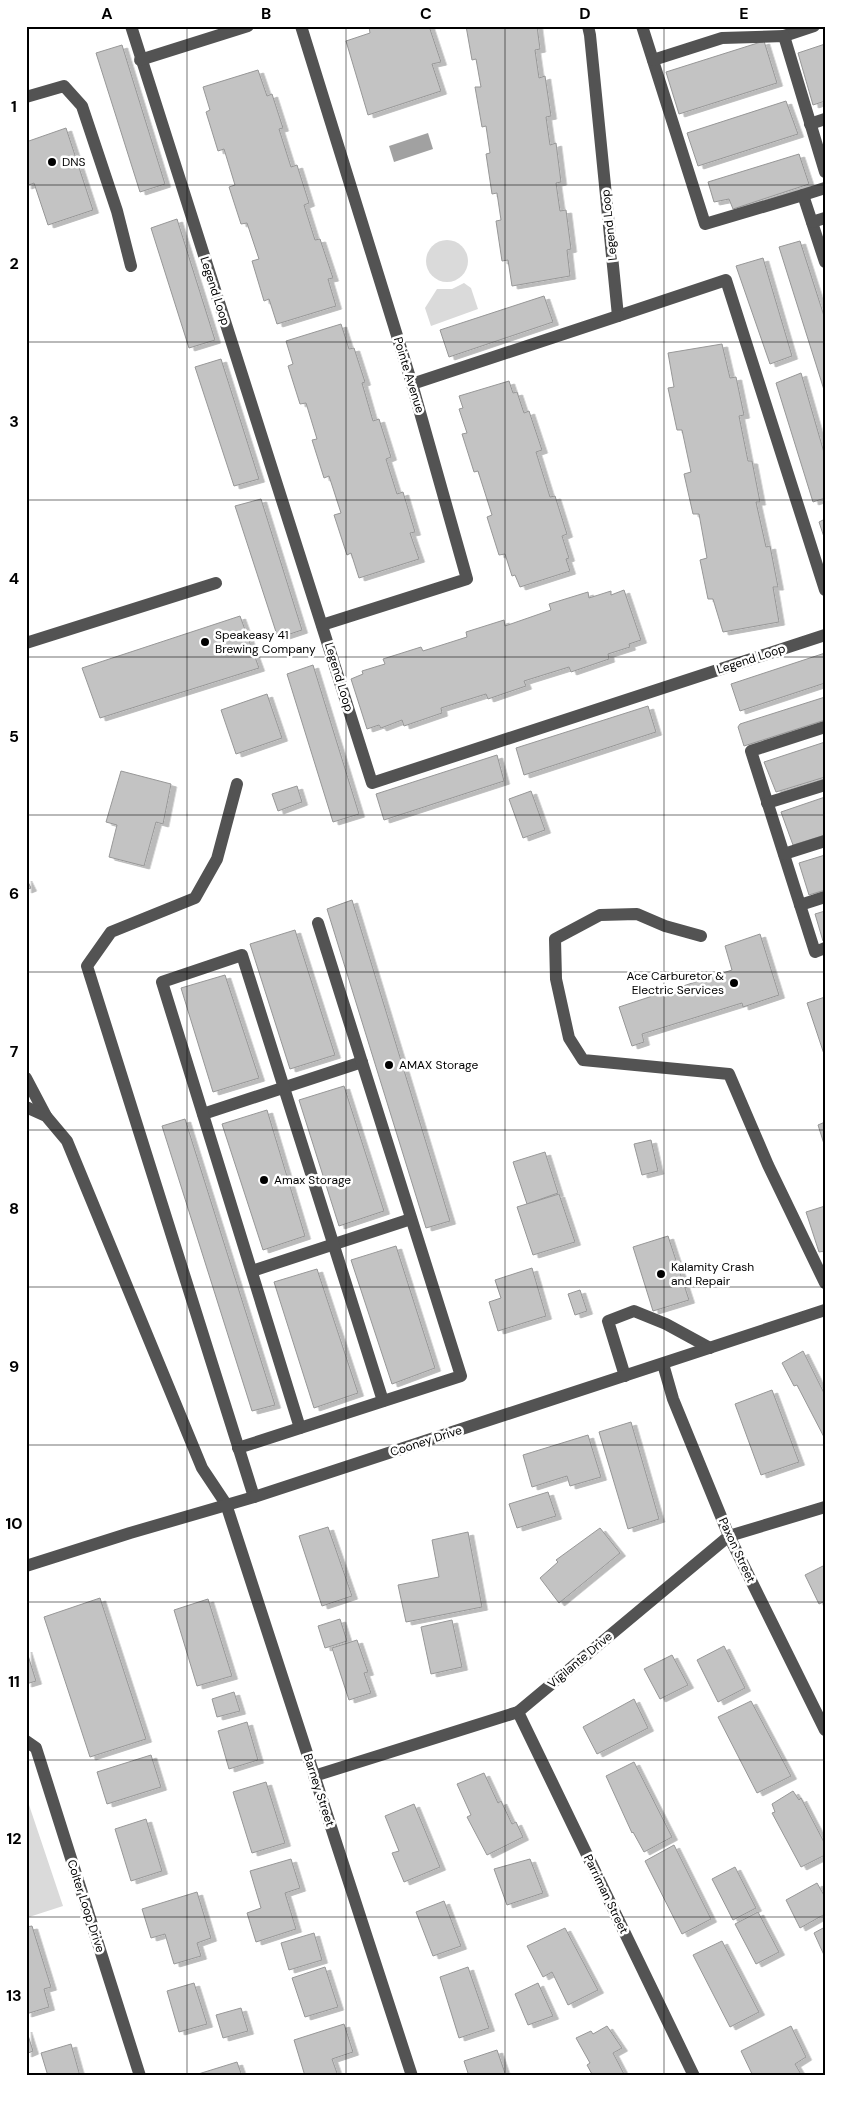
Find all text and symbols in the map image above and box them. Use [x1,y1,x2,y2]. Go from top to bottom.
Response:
text: A [101,3,113,24]
text: B [261,3,271,24]
text: C [420,3,432,24]
text: D [579,3,591,24]
text: E [739,3,749,24]
text: 1 [11,96,17,117]
place label: DNS [62,154,86,170]
marker: DNS [46,156,58,168]
street label: Legend Loop [597,189,621,261]
text: 2 [9,253,19,274]
street label: Legend Loop [196,255,234,327]
street label: Pointe Avenue [390,335,428,415]
text: 3 [9,411,19,432]
text: 4 [9,568,19,589]
place label: Speakeasy 41 Brewing Company [215,627,316,657]
marker: Speakeasy 41 Brewing Company [199,636,211,648]
street label: Legend Loop [321,640,357,714]
street label: Legend Loop [715,640,787,678]
text: 5 [9,726,19,747]
text: 6 [9,883,19,904]
place label: Ace Carburetor & Electric Services [627,968,724,998]
marker: Ace Carburetor & Electric Services [728,977,740,989]
text: 7 [10,1041,19,1062]
place label: AMAX Storage [399,1057,478,1073]
marker: AMAX Storage [383,1059,395,1071]
place label: Amax Storage [274,1172,351,1188]
marker: Amax Storage [258,1174,270,1186]
text: 8 [9,1198,19,1219]
place label: Kalamity Crash and Repair [671,1259,754,1289]
marker: Kalamity Crash and Repair [655,1268,667,1280]
text: 9 [9,1356,19,1377]
street label: Cooney Drive [388,1422,464,1460]
text: 10 [5,1513,23,1534]
street label: Paxon Street [715,1515,759,1585]
street label: Vigilante Drive [544,1628,616,1692]
text: 11 [8,1671,20,1692]
street label: Barney Street [300,1752,338,1829]
text: 12 [6,1828,22,1849]
street label: Parriman Street [580,1852,632,1937]
street label: Colter Loop Drive [63,1857,109,1955]
text: 13 [6,1985,22,2006]

